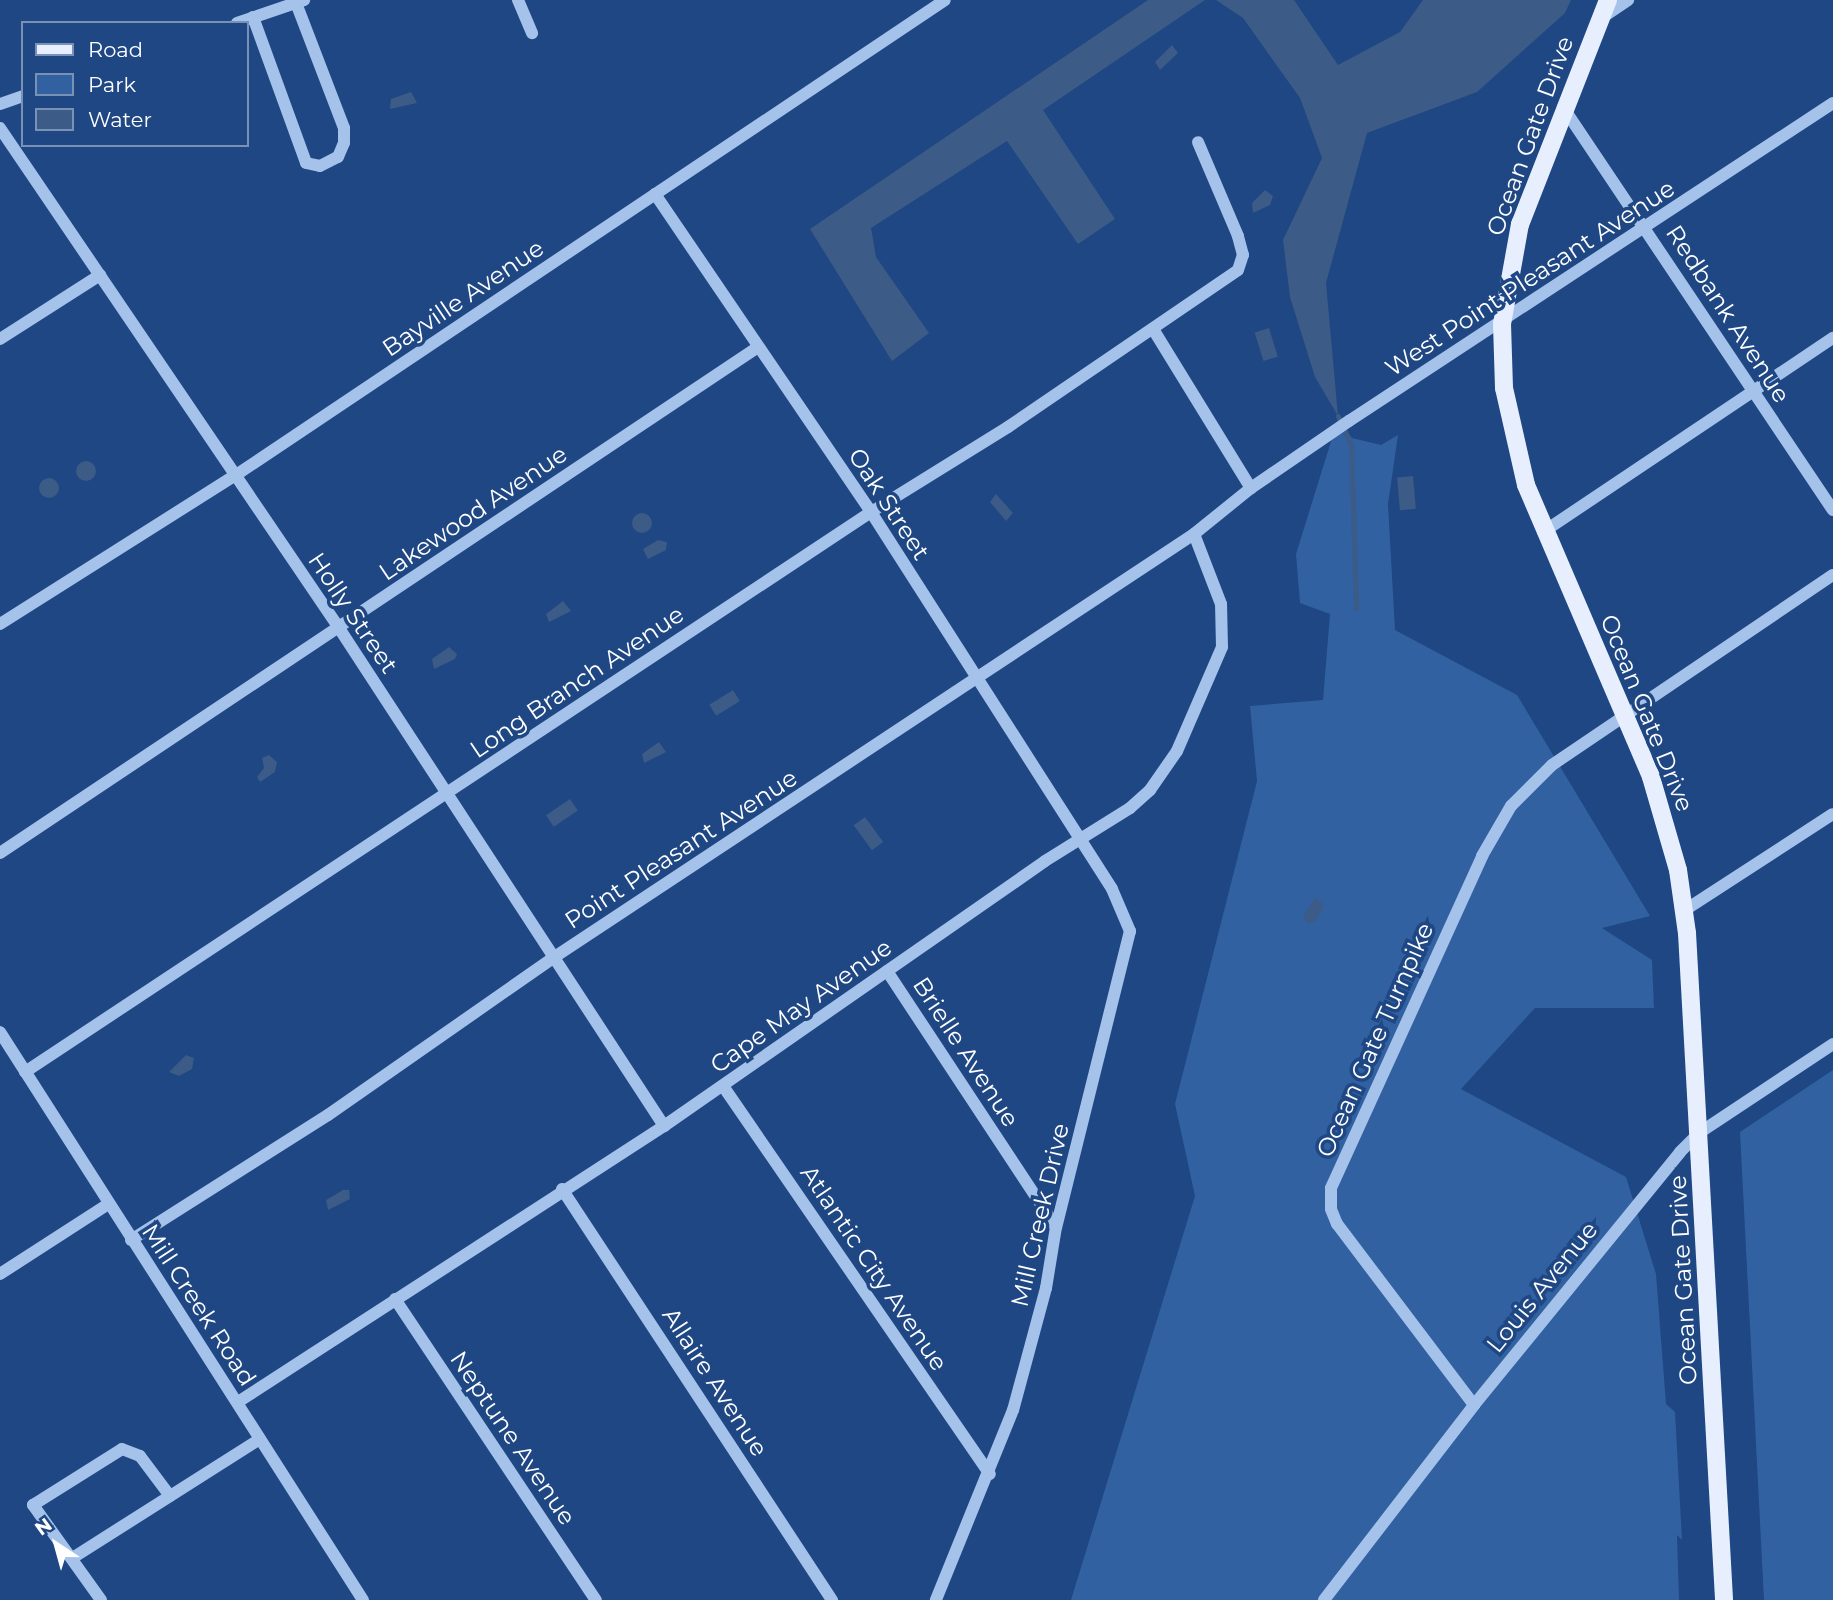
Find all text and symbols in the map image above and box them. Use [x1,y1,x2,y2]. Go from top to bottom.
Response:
legend [21,21,248,147]
street label: Ocean Gate Drive [1481,32,1579,240]
text: Road [88,37,143,62]
text: Park [88,72,136,97]
text: Water [88,107,152,132]
street label: West Point Pleasant Avenue [1380,174,1680,382]
street label: Redbank Avenue [1660,220,1796,408]
street label: Bayville Avenue [377,233,549,363]
street label: Lakewood Avenue [374,439,572,587]
street label: Oak Street [842,443,936,565]
street label: Holly Street [302,547,404,679]
street label: Long Branch Avenue [465,600,689,764]
street label: Ocean Gate Drive [1594,610,1700,816]
street label: Point Pleasant Avenue [559,763,803,935]
street label: Ocean Gate Turnpike [1310,918,1440,1162]
street label: Cape May Avenue [705,933,897,1079]
street label: Brielle Avenue [907,972,1025,1132]
street label: Mill Creek Drive [1005,1120,1075,1310]
street label: Atlantic City Avenue [794,1160,954,1376]
street label: Ocean Gate Drive [1663,1174,1703,1386]
street label: Louis Avenue [1480,1216,1604,1358]
street label: Mill Creek Road [136,1219,262,1391]
street label: Allaire Avenue [656,1302,774,1462]
street label: Neptune Avenue [444,1345,582,1531]
north arrow [21,1509,91,1579]
text: N [30,1513,56,1540]

